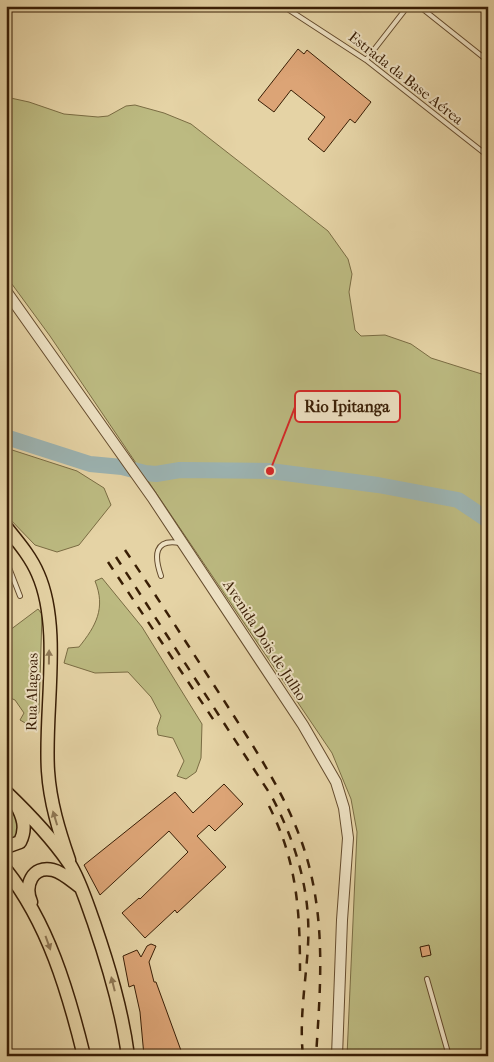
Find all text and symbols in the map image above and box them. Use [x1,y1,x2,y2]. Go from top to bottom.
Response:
street label: Estrada da Base Aérea [345,28,468,129]
callout: Rio Ipitanga [295,391,400,422]
text: Rio Ipitanga [304,397,390,417]
street label: Avenida Dois de Julho [219,575,311,704]
one-way arrow [45,648,53,664]
street label: Rua Alagoas [22,652,42,731]
one-way arrow [51,811,59,826]
one-way arrow [45,935,52,950]
one-way arrow [109,977,117,992]

